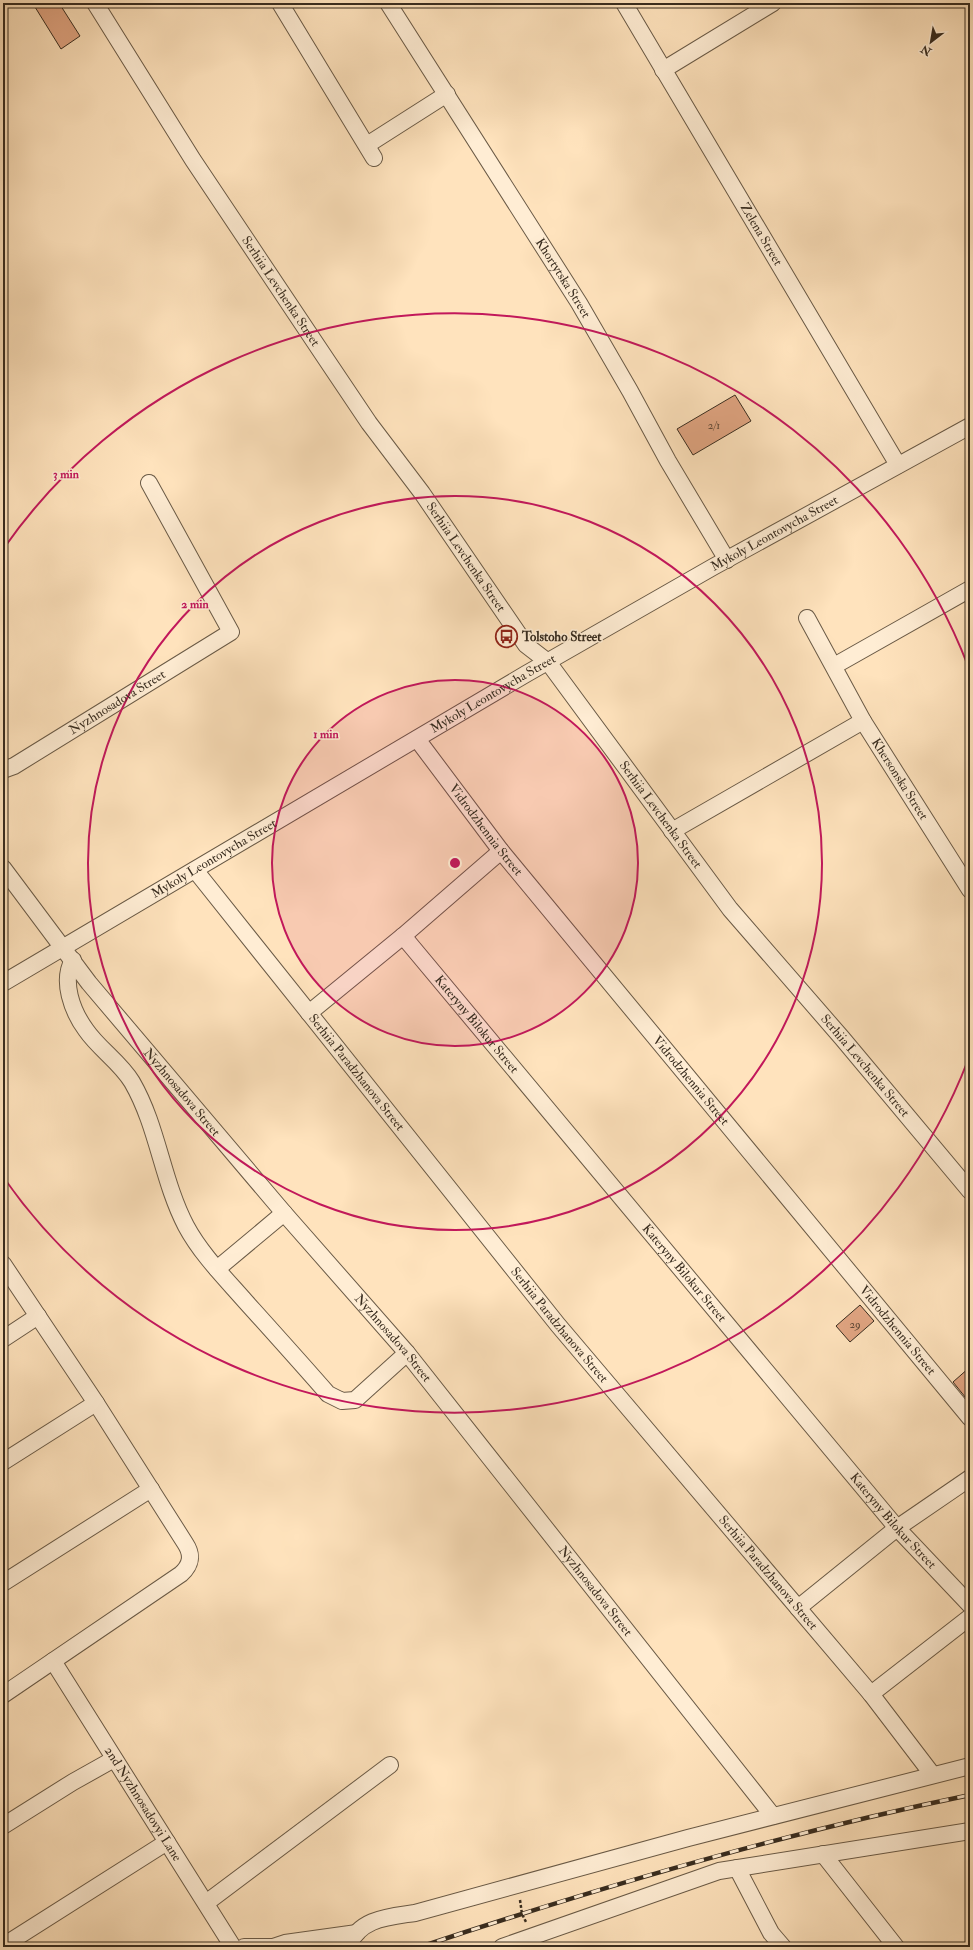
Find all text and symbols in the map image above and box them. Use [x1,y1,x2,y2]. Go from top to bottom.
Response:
north arrow [911,22,951,62]
text: N [918,41,935,59]
street label: Zelena Street [736,200,786,269]
street label: Serhiia Levchenka Street [238,233,323,350]
street label: Khortytska Street [532,235,594,321]
house number: 2/1 [708,419,720,432]
text: 3 min [53,467,80,482]
street label: Mykoly Leontovycha Street [708,492,841,575]
street label: Serhiia Levchenka Street [423,499,509,615]
text: 2 min [181,597,209,612]
bus stop icon: Tolstoho Street [494,624,520,650]
place label: Tolstoho Street [521,629,602,645]
street label: Mykoly Leontovycha Street [427,651,559,737]
street label: Nyzhnosadova Street [66,666,168,738]
text: 1 min [313,727,340,742]
street label: Khersonska Street [868,735,932,823]
street label: Serhiia Levchenka Street [616,758,705,872]
street label: Vidrodzhennia Street [446,781,526,879]
street label: Mykoly Leontovycha Street [148,815,280,902]
centre of rings [448,856,462,870]
street label: Kateryny Bilokur Street [431,972,522,1077]
street label: Serhiia Paradzhanova Street [305,1011,408,1134]
street label: Serhiia Levchenka Street [817,1011,913,1120]
street label: Vidrodzhennia Street [649,1033,733,1129]
street label: Nyzhnosadova Street [140,1045,224,1140]
street label: Kateryny Bilokur Street [639,1221,730,1325]
street label: Serhiia Paradzhanova Street [507,1264,612,1386]
street label: Vidrodzhennia Street [856,1282,939,1378]
street label: Nyzhnosadova Street [351,1291,435,1385]
house number: 29 [849,1318,861,1331]
street label: Kateryny Bilokur Street [846,1469,940,1572]
street label: Serhiia Paradzhanova Street [715,1512,821,1633]
street label: Nyzhnosadova Street [555,1543,636,1639]
street label: 2nd Nyzhnosadovyi Lane [101,1744,185,1865]

